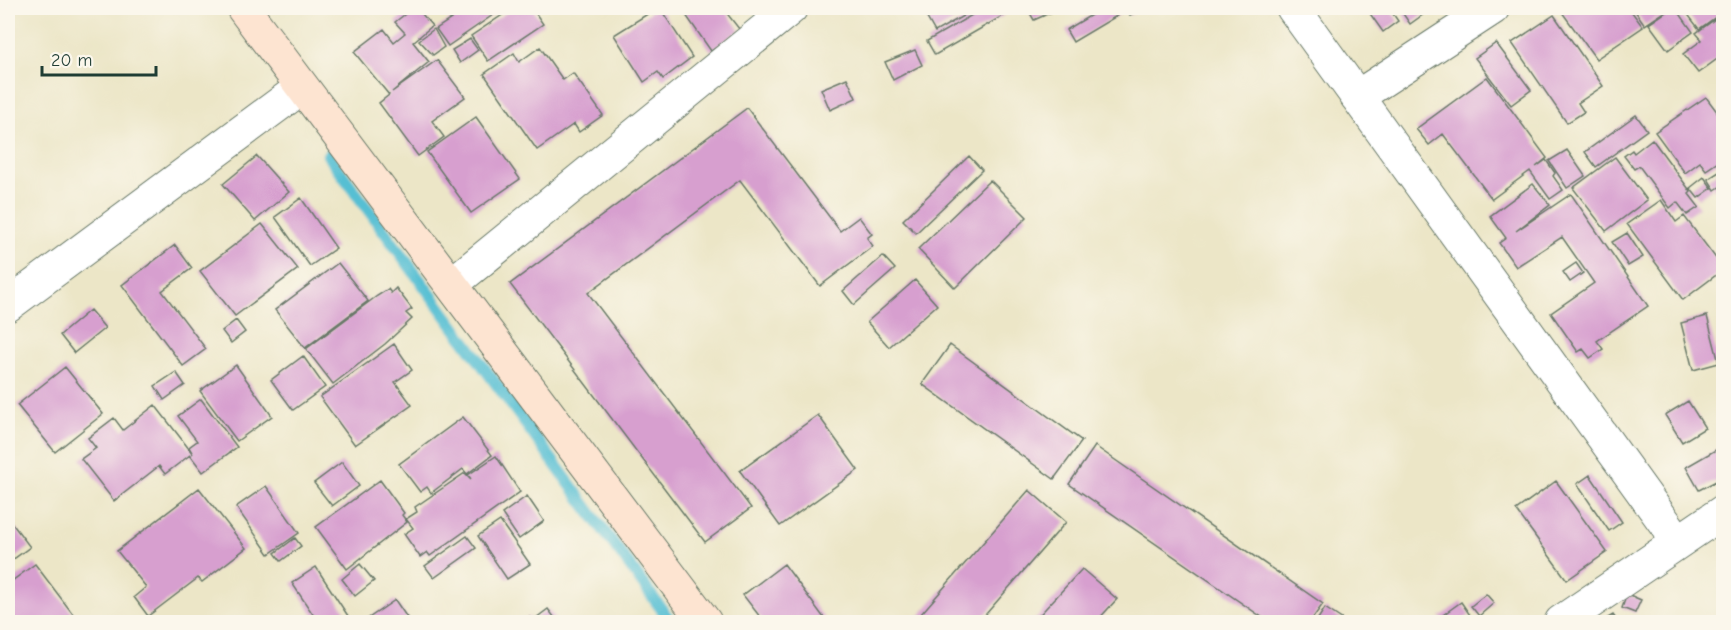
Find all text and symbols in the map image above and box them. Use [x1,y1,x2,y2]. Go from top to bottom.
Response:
scale bar [42,39,156,77]
text: 20 m [51,50,92,71]

